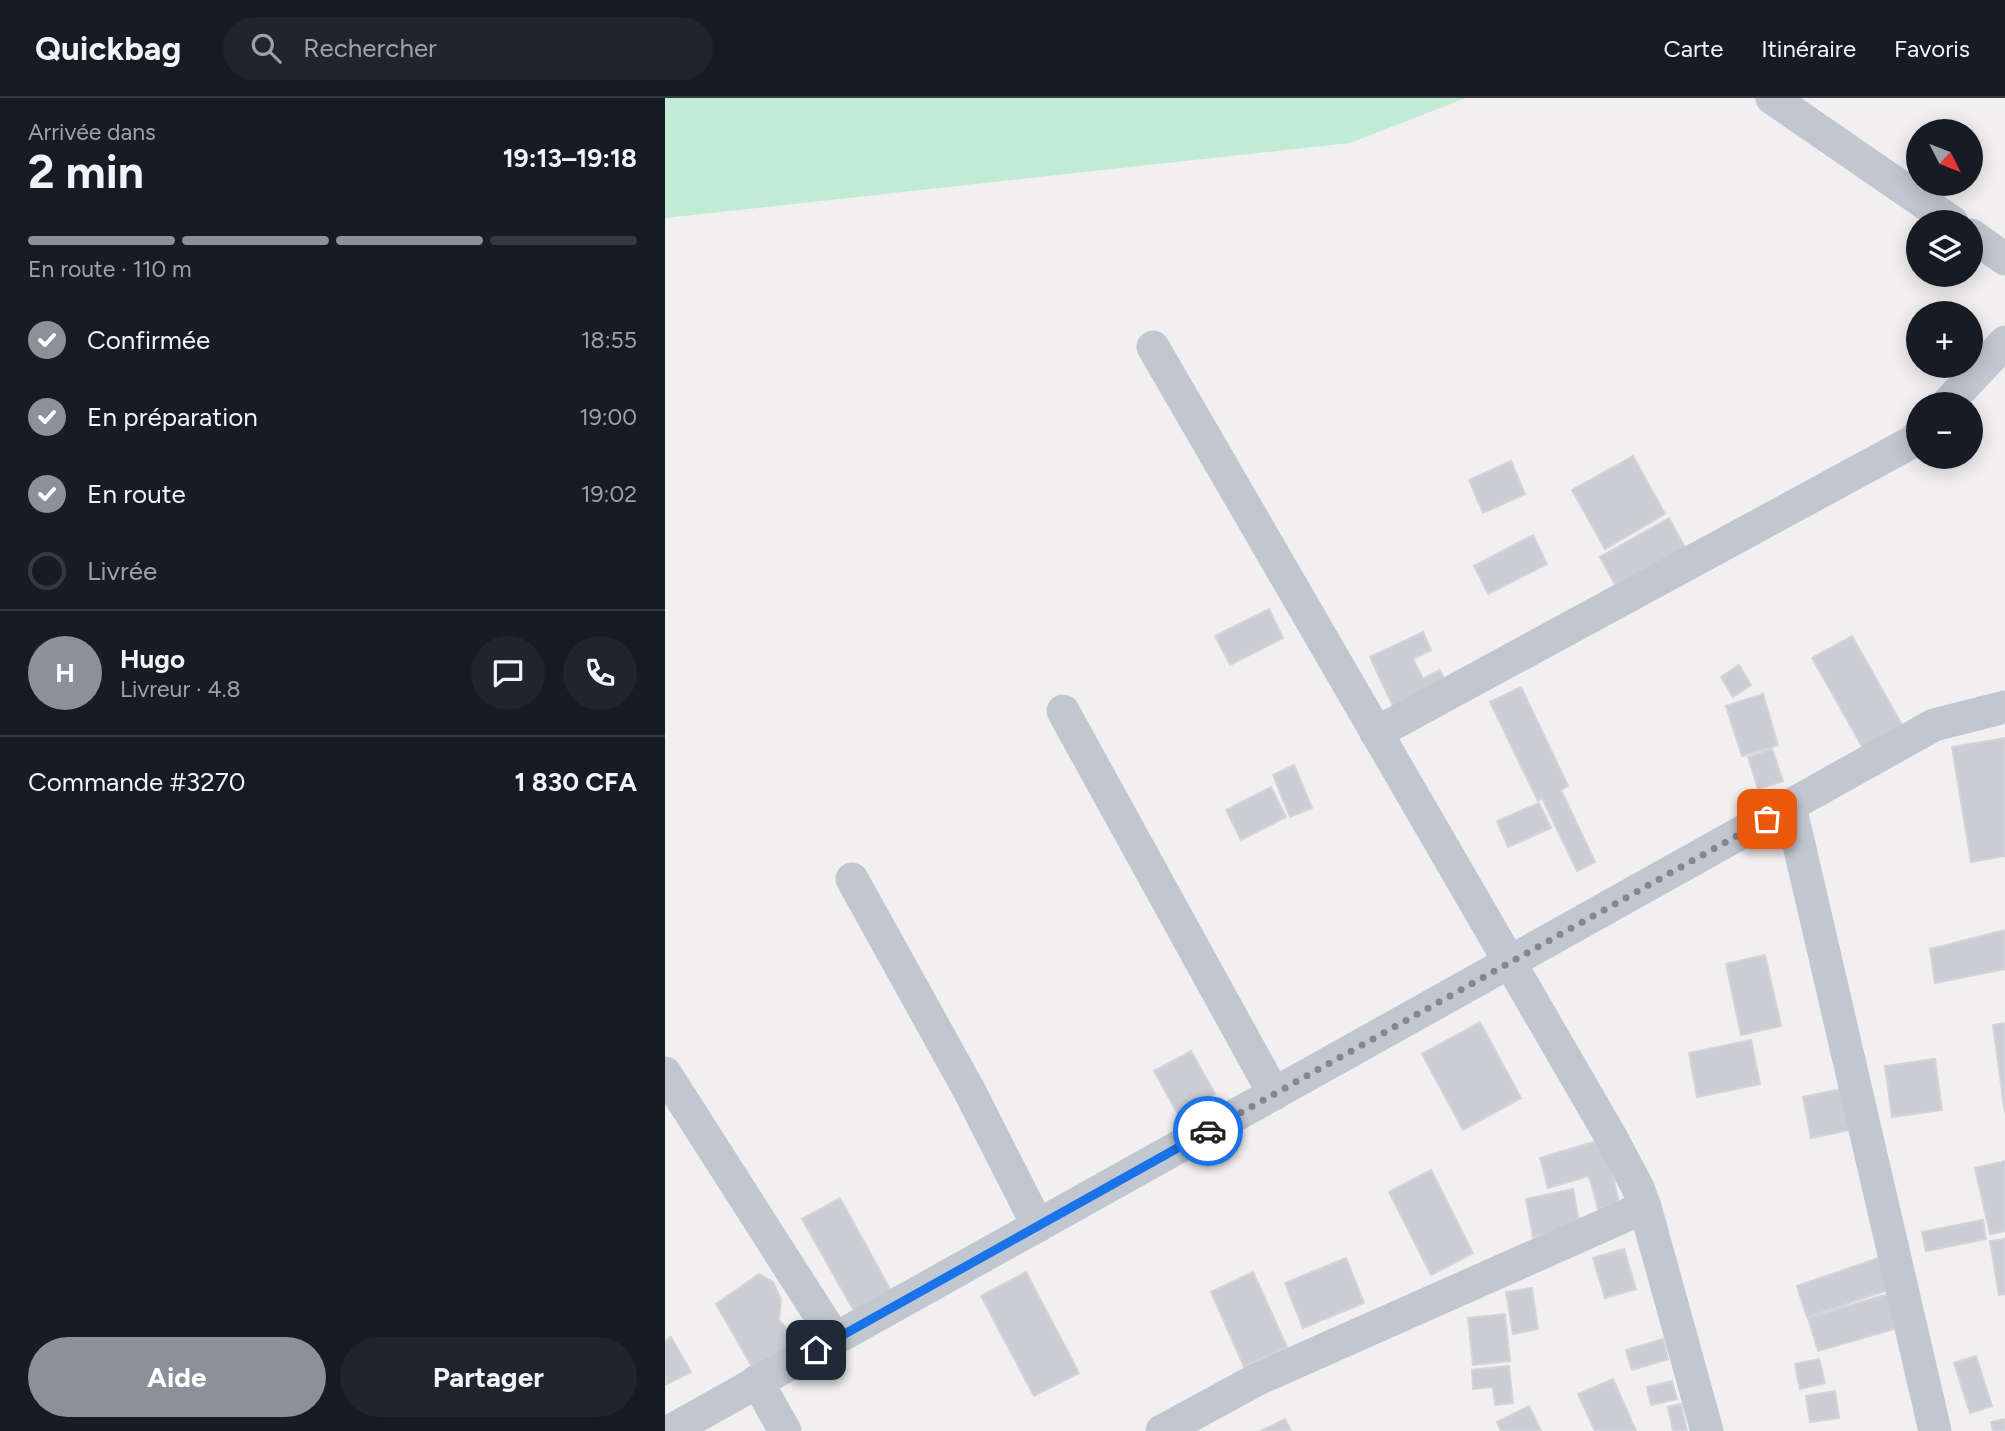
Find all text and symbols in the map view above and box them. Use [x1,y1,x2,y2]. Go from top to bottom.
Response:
search box [223,17,713,80]
text: Quickbag [35,29,181,68]
icon: search [247,29,285,67]
text: Rechercher [303,32,437,64]
text: Carte [1663,34,1723,63]
text: Itinéraire [1761,34,1856,63]
text: Favoris [1894,34,1970,63]
text: Arrivée dans [28,118,156,146]
north arrow [1906,119,1983,196]
map controls [1906,119,1983,469]
text: 19:13–19:18 [503,142,637,174]
text: 2 min [28,144,144,200]
button: layers [1906,210,1983,287]
text: En route · 110 m [28,255,191,283]
button: + [1906,301,1983,378]
icon: check [28,321,66,359]
text: Confirmée [87,324,210,356]
text: 18:55 [581,326,637,354]
button: − [1906,392,1983,469]
icon: check [28,398,66,436]
text: En préparation [87,401,258,433]
text: 19:00 [579,403,637,431]
icon: check [28,475,66,513]
text: En route [87,478,186,510]
text: 19:02 [581,480,637,508]
text: Livrée [87,555,157,587]
button: chat [471,636,545,710]
button: phone [563,636,637,710]
text: Hugo [120,643,185,675]
text: H [55,657,75,689]
text: Livreur · 4.8 [120,675,241,703]
text: Commande #3270 [28,766,245,798]
text: 1 830 CFA [515,766,637,798]
pin [1737,789,1797,849]
icon: bag [1748,800,1786,838]
courier [1173,1096,1243,1166]
icon: car [1189,1112,1227,1150]
pin [786,1320,846,1380]
icon: home [797,1331,835,1369]
button: Aide [28,1337,326,1417]
button: Partager [340,1337,637,1417]

